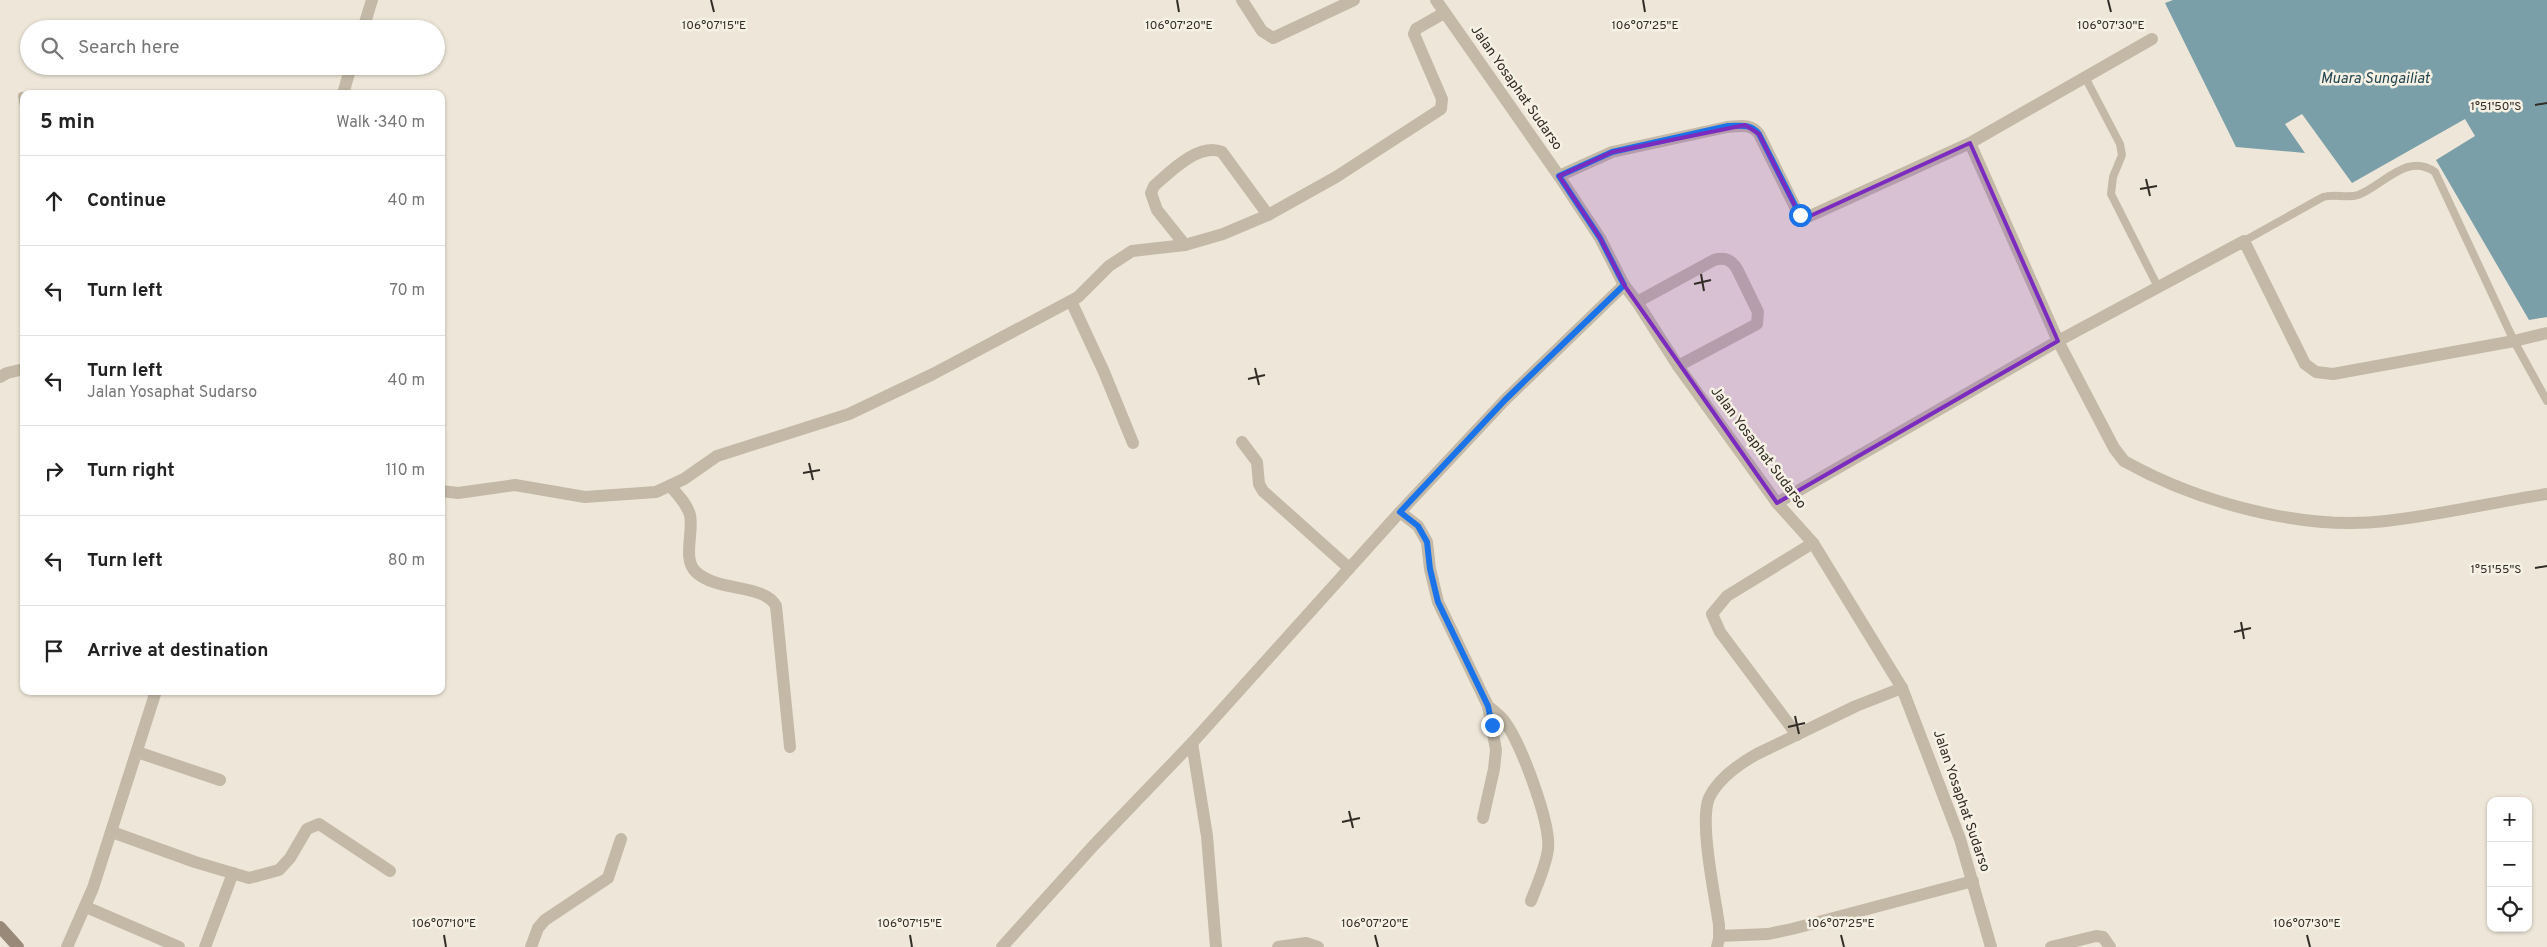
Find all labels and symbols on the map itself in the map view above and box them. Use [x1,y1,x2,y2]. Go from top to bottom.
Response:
text: 106°07'15"E [682,18,746,34]
text: 106°07'20"E [1145,18,1213,34]
text: 106°07'25"E [1611,18,1679,34]
text: 106°07'30"E [2077,18,2145,34]
street label: Jalan Yosaphat Sudarso [1466,22,1566,154]
water label: Muara Sungailiat [2320,70,2430,89]
text: 1°51'50"S [2470,99,2522,115]
route start [1789,204,1812,227]
street label: Jalan Yosaphat Sudarso [1706,383,1810,513]
text: 1°51'55"S [2471,562,2521,578]
route end [1481,714,1504,737]
street label: Jalan Yosaphat Sudarso [1929,728,1993,874]
text: 106°07'10"E [412,916,476,932]
text: 106°07'15"E [878,916,942,932]
text: 106°07'20"E [1341,916,1409,932]
text: 106°07'25"E [1807,916,1875,932]
text: 106°07'30"E [2273,916,2341,932]

